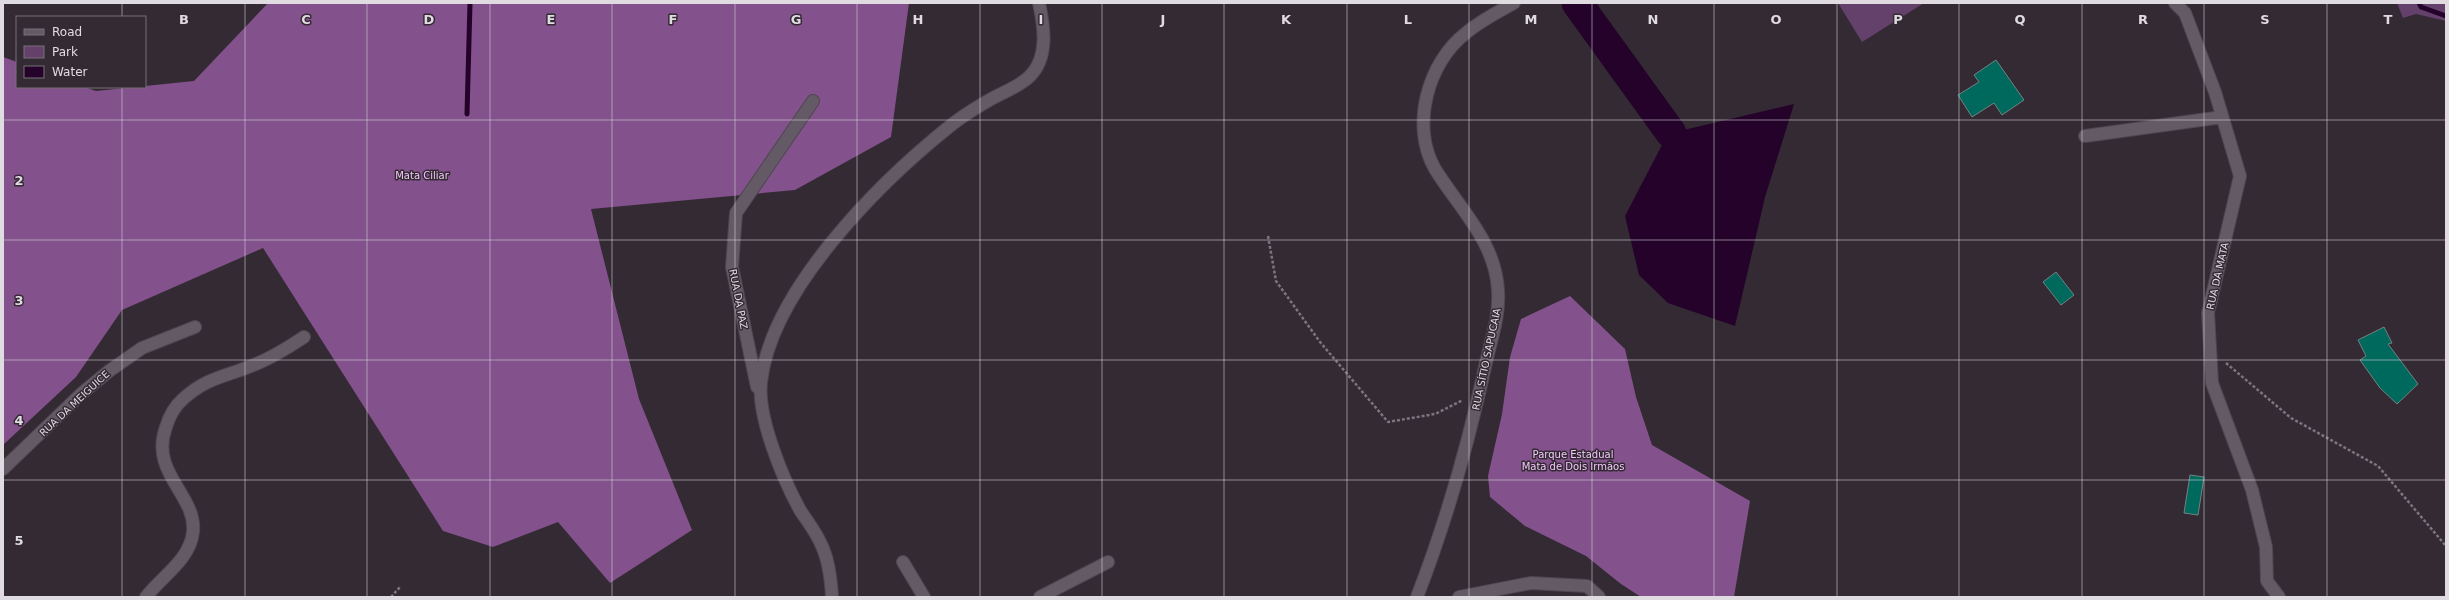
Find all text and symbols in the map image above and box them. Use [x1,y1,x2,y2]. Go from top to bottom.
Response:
text: B [179,12,189,27]
text: C [301,12,311,27]
text: D [424,12,435,27]
text: E [547,12,555,27]
text: F [669,12,677,27]
text: G [791,12,801,27]
text: H [913,12,923,27]
text: I [1039,12,1043,27]
text: J [1160,12,1165,27]
text: K [1281,12,1292,27]
text: L [1404,12,1412,27]
text: M [1525,12,1537,27]
text: N [1648,12,1658,27]
text: O [1770,12,1782,27]
text: P [1893,12,1903,27]
text: Q [2014,12,2026,27]
text: R [2138,12,2148,27]
text: S [2260,12,2270,27]
text: T [2384,12,2393,27]
legend [16,16,146,88]
text: Road [52,25,82,39]
text: Park [52,45,78,59]
text: Water [52,65,88,79]
park label: Mata Ciliar [395,170,450,181]
text: 2 [14,173,24,188]
street label: RUA DA MATA [2204,241,2231,311]
street label: RUA DA PAZ [727,268,750,330]
text: 3 [14,293,24,308]
street label: RUA SÍTIO SAPUCAIA [1469,307,1503,411]
street label: RUA DA MEIGUICE [37,368,111,438]
text: 4 [14,413,24,428]
park label: Parque Estadual Mata de Dois Irmãos [1522,449,1624,472]
text: 5 [14,533,24,548]

